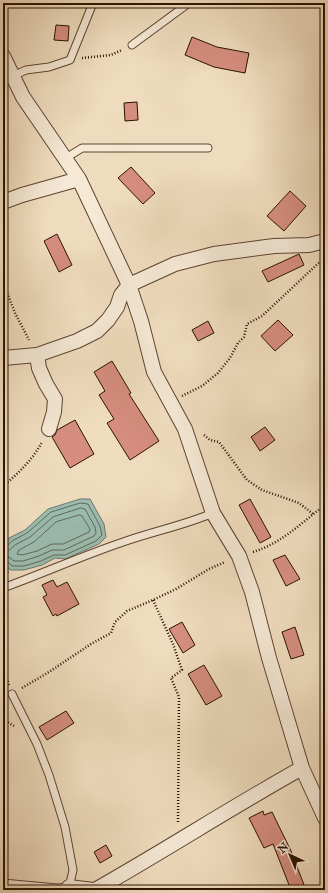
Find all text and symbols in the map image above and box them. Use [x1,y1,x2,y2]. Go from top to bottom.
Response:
north arrow [270,835,310,875]
text: N [275,839,292,857]

